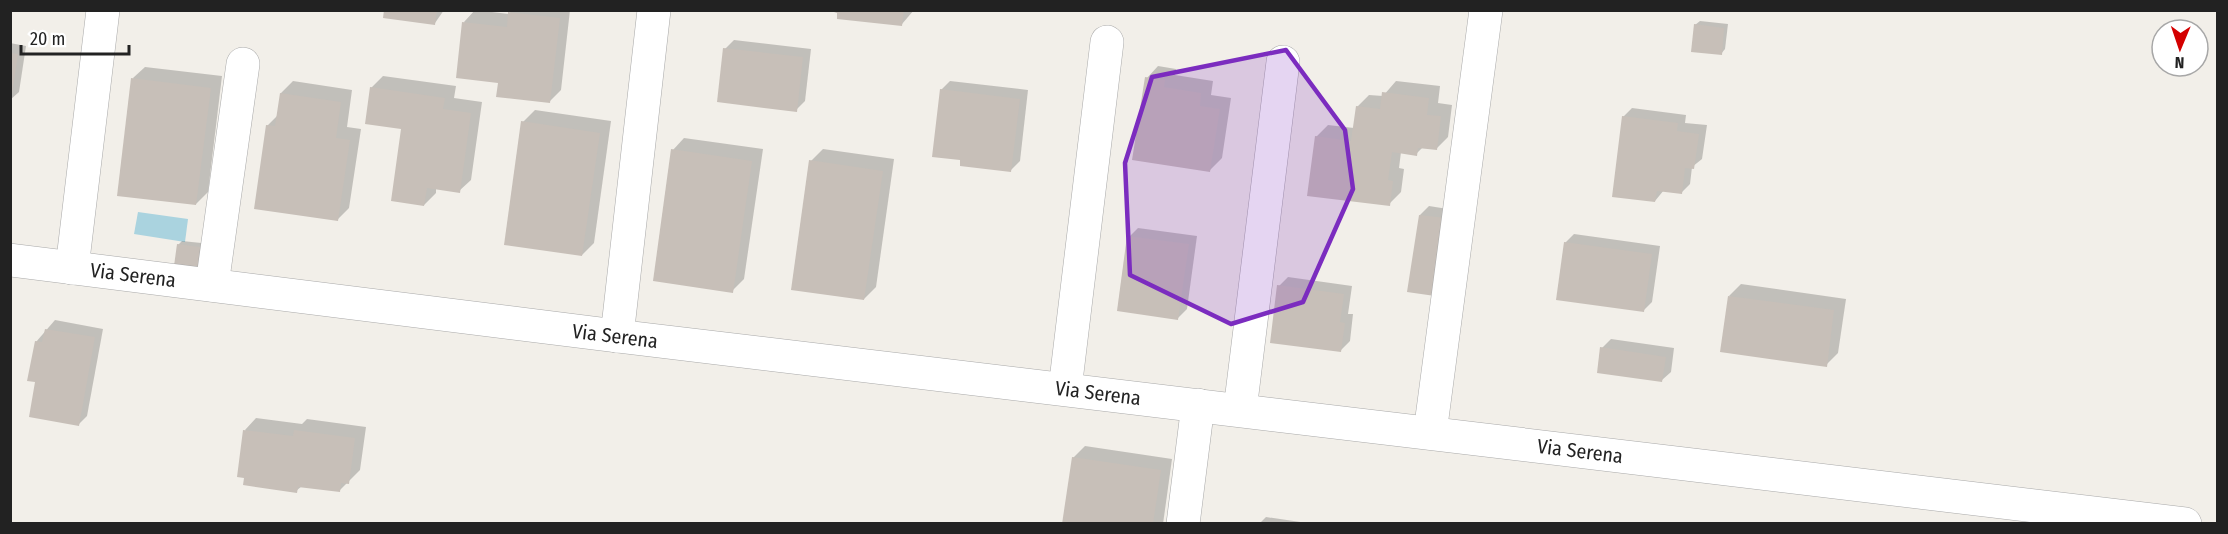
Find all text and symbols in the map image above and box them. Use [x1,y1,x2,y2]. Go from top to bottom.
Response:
scale bar [21,18,129,56]
north arrow [2150,18,2210,78]
text: 20 m [30,28,65,50]
text: N [2174,53,2185,72]
street label: Via Serena [89,258,177,292]
street label: Via Serena [571,319,659,353]
street label: Via Serena [1054,376,1142,410]
street label: Via Serena [1536,434,1624,468]

